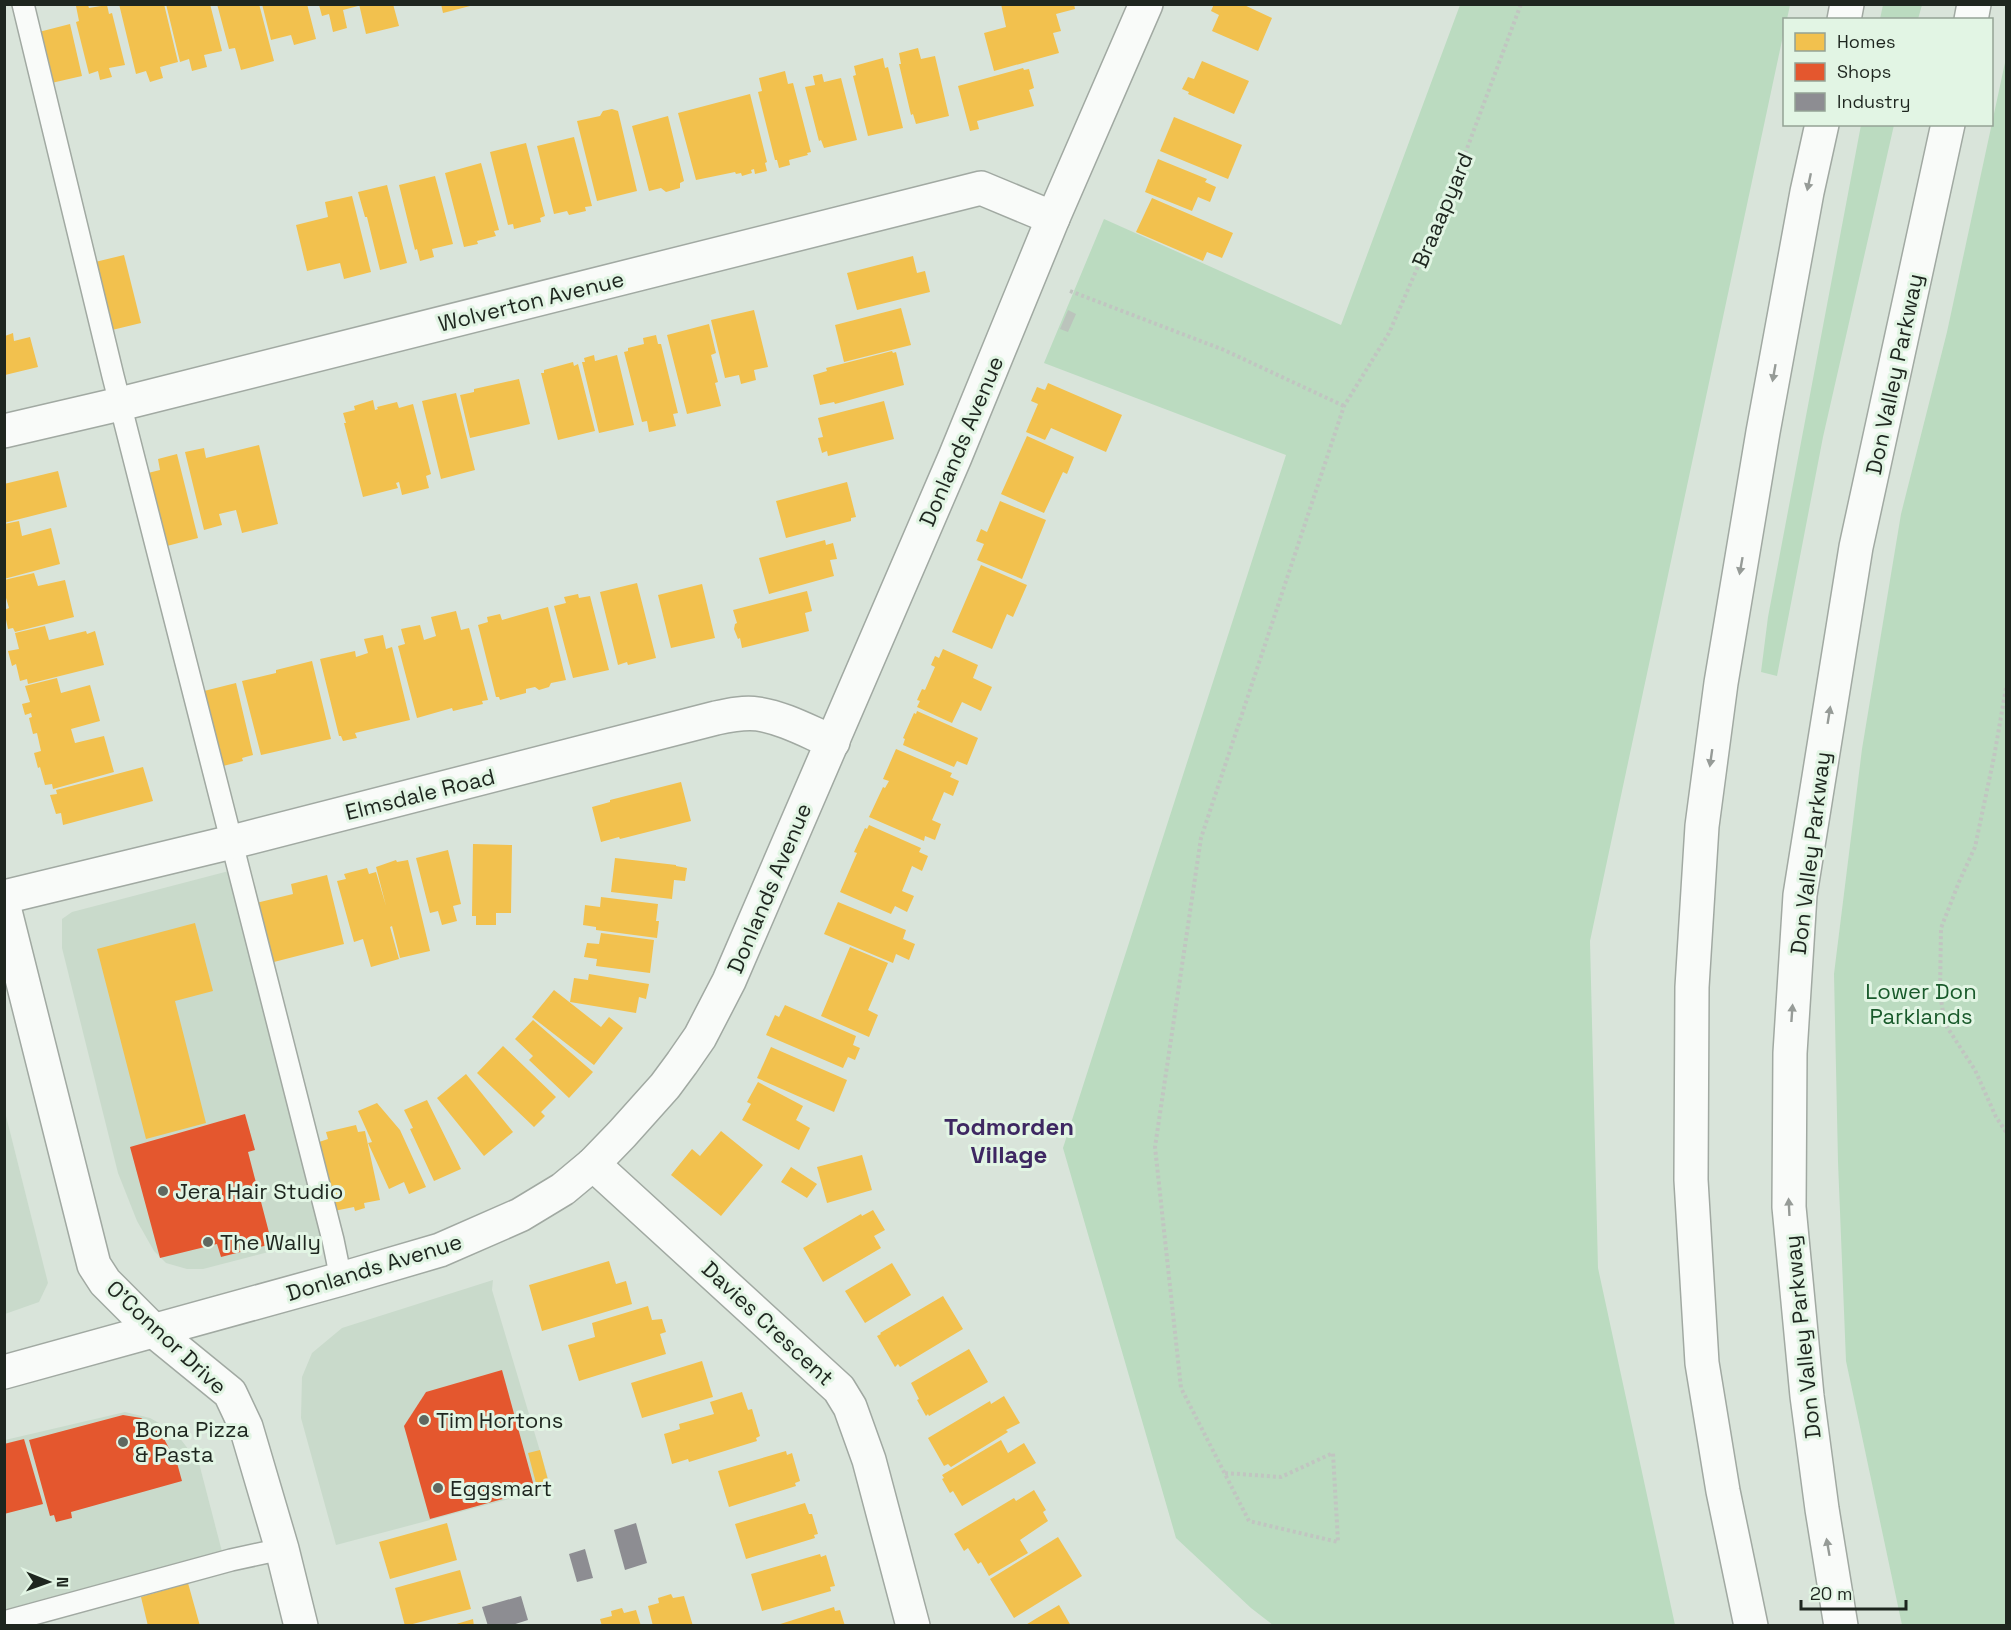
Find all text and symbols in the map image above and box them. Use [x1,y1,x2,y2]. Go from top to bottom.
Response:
legend [1783,18,1993,126]
text: Homes [1837,30,1896,53]
text: Shops [1837,60,1891,83]
text: Industry [1837,90,1910,113]
street label: Braaapyard [1405,148,1479,272]
one-way arrow [1804,172,1814,191]
street label: Wolverton Avenue [435,264,627,338]
street label: Don Valley Parkway [1859,271,1929,477]
street label: Donlands Avenue [913,352,1009,530]
one-way arrow [1769,364,1778,383]
one-way arrow [1736,556,1745,575]
one-way arrow [1824,705,1833,724]
one-way arrow [1706,749,1716,768]
street label: Don Valley Parkway [1784,750,1836,956]
street label: Elmsdale Road [342,762,498,826]
street label: Donlands Avenue [721,799,817,977]
park label: Lower Don Parklands [1865,977,1977,1030]
one-way arrow [1788,1003,1797,1022]
district label: Todmorden Village [944,1111,1074,1170]
place label: Jera Hair Studio [175,1177,343,1205]
marker: Jera Hair Studio [156,1184,170,1198]
one-way arrow [1785,1198,1794,1217]
street label: Donlands Avenue [283,1227,465,1307]
place label: The Wally [220,1228,321,1256]
street label: Don Valley Parkway [1777,1234,1827,1440]
marker: The Wally [201,1235,215,1249]
street label: Davies Crescent [696,1255,840,1391]
street label: O'Connor Drive [101,1274,233,1400]
place label: Tim Hortons [436,1406,563,1434]
marker: Tim Hortons [417,1413,431,1427]
place label: Bona Pizza & Pasta [135,1415,249,1468]
marker: Bona Pizza & Pasta [116,1435,130,1449]
place label: Eggsmart [450,1474,552,1502]
marker: Eggsmart [431,1481,445,1495]
one-way arrow [1823,1537,1832,1556]
north arrow [18,1552,78,1612]
scale bar [1801,1573,1906,1611]
text: N [52,1577,73,1588]
text: 20 m [1810,1582,1853,1605]

